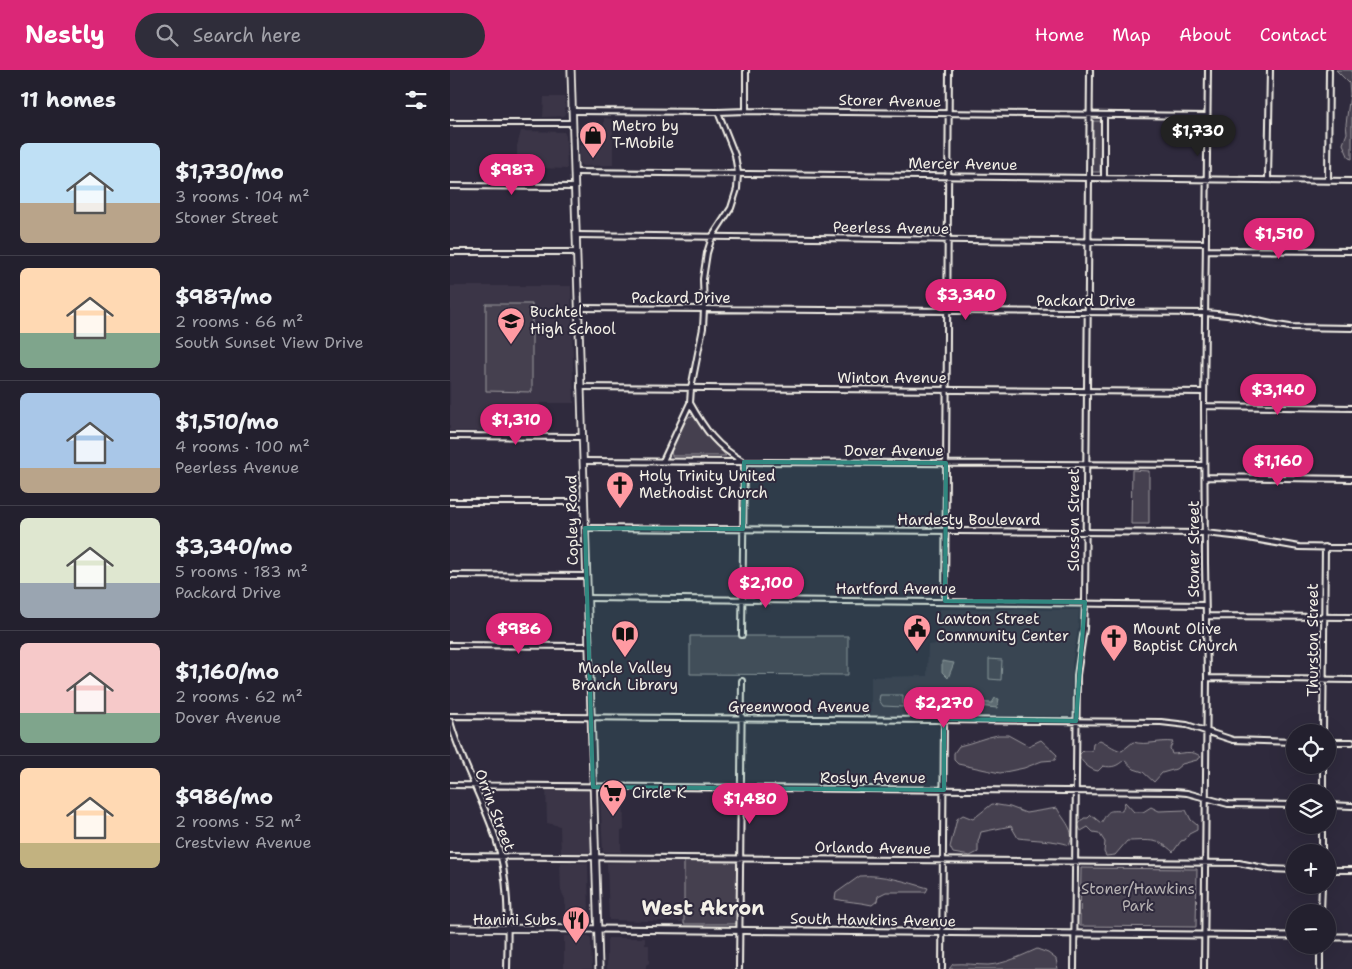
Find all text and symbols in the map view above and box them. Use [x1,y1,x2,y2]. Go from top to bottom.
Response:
search box [135,13,485,58]
text: Nestly [25,19,105,51]
icon: search [153,21,181,49]
text: Search here [193,23,301,48]
text: Home [1035,23,1084,47]
text: Map [1112,23,1151,47]
text: About [1179,23,1232,47]
text: Contact [1260,23,1327,47]
text: 11 homes [20,86,116,114]
icon: filters [402,86,430,114]
street label: Storer Avenue [838,90,942,112]
pin: $1,730 [1157,114,1239,157]
place label: Metro by T-Mobile [612,116,679,153]
shop icon: Metro by T-Mobile [578,120,608,159]
text: $1,730 [1172,120,1224,141]
street label: Mercer Avenue [908,153,1018,175]
pin: $987 [482,154,542,196]
text: $1,730/mo [175,158,284,186]
text: $987 [490,159,534,180]
icon: home [60,163,120,223]
text: 3 rooms · 104 m² [175,186,310,207]
text: Stoner Street [175,207,278,228]
street label: Peerless Avenue [833,217,949,239]
pin: $1,510 [1238,218,1320,260]
text: $1,510 [1255,223,1303,244]
pin: $3,340 [925,278,1007,321]
text: $987/mo [175,283,272,311]
text: $3,340 [936,284,996,305]
icon: home [60,288,120,348]
street label: Packard Drive [631,288,731,308]
street label: Packard Drive [1036,291,1136,311]
place label: Buchtel High School [530,302,616,339]
school or university icon: Buchtel High School [496,306,526,345]
text: 2 rooms · 66 m² [175,311,303,332]
text: South Sunset View Drive [175,332,364,353]
street label: Winton Avenue [837,368,947,388]
pin: $3,140 [1237,374,1319,416]
text: $3,140 [1251,379,1305,400]
pin: $1,310 [475,404,557,446]
text: $1,510/mo [175,408,279,436]
text: $1,310 [491,409,541,430]
icon: home [60,413,120,473]
text: 4 rooms · 100 m² [175,436,310,457]
street label: Dover Avenue [844,441,944,461]
pin: $1,160 [1237,444,1319,487]
text: $1,160 [1253,450,1303,471]
text: Peerless Avenue [175,457,299,478]
place label: Holy Trinity United Methodist Church [639,466,776,503]
street label: Slosson Street [1064,468,1084,572]
church icon: Holy Trinity United Methodist Church [605,470,635,509]
street label: Copley Road [561,474,583,565]
street label: Stoner Street [1184,501,1204,598]
street label: Hardesty Boulevard [897,510,1041,530]
text: $3,340/mo [175,533,293,561]
icon: home [60,538,120,598]
text: 5 rooms · 183 m² [175,561,308,582]
pin: $2,100 [725,566,807,609]
text: $2,100 [739,572,793,593]
street label: Hartford Avenue [836,579,956,599]
text: Packard Drive [175,582,281,603]
street label: Thurston Street [1303,583,1323,697]
place label: Lawton Street Community Center [936,609,1069,646]
pin: $986 [489,612,549,655]
public building icon: Lawton Street Community Center [902,613,932,652]
text: $986 [497,618,541,639]
library icon: Maple Valley Branch Library [610,619,640,658]
place label: Mount Olive Baptist Church [1133,619,1238,656]
church icon: Mount Olive Baptist Church [1099,623,1129,662]
text: $1,160/mo [175,658,279,686]
place label: Maple Valley Branch Library [572,658,678,695]
icon: home [60,663,120,723]
text: 2 rooms · 62 m² [175,686,303,707]
pin: $2,270 [903,686,985,729]
text: $2,270 [915,692,973,713]
street label: Greenwood Avenue [728,697,870,717]
text: Dover Avenue [175,707,281,728]
map controls [1286,724,1336,954]
button: locate [1286,724,1336,774]
street label: Orrin Street [470,766,520,854]
street label: Roslyn Avenue [820,768,926,788]
supermarket icon: Circle K [598,778,628,817]
pin: $1,480 [709,782,791,825]
text: $986/mo [175,783,273,811]
place label: Circle K [632,783,687,803]
button: layers [1286,784,1336,834]
icon: home [60,788,120,848]
text: $1,480 [723,788,777,809]
text: 2 rooms · 52 m² [175,811,302,832]
text: Crestview Avenue [175,832,312,853]
street label: Orlando Avenue [814,837,932,859]
button: + [1286,844,1336,894]
park label: Stoner/Hawkins Park [1081,879,1195,916]
district label: West Akron [642,895,764,921]
button: − [1286,904,1336,954]
restaurant icon: Hanini Subs [561,905,591,944]
street label: South Hawkins Avenue [790,909,956,931]
place label: Hanini Subs [473,910,557,930]

